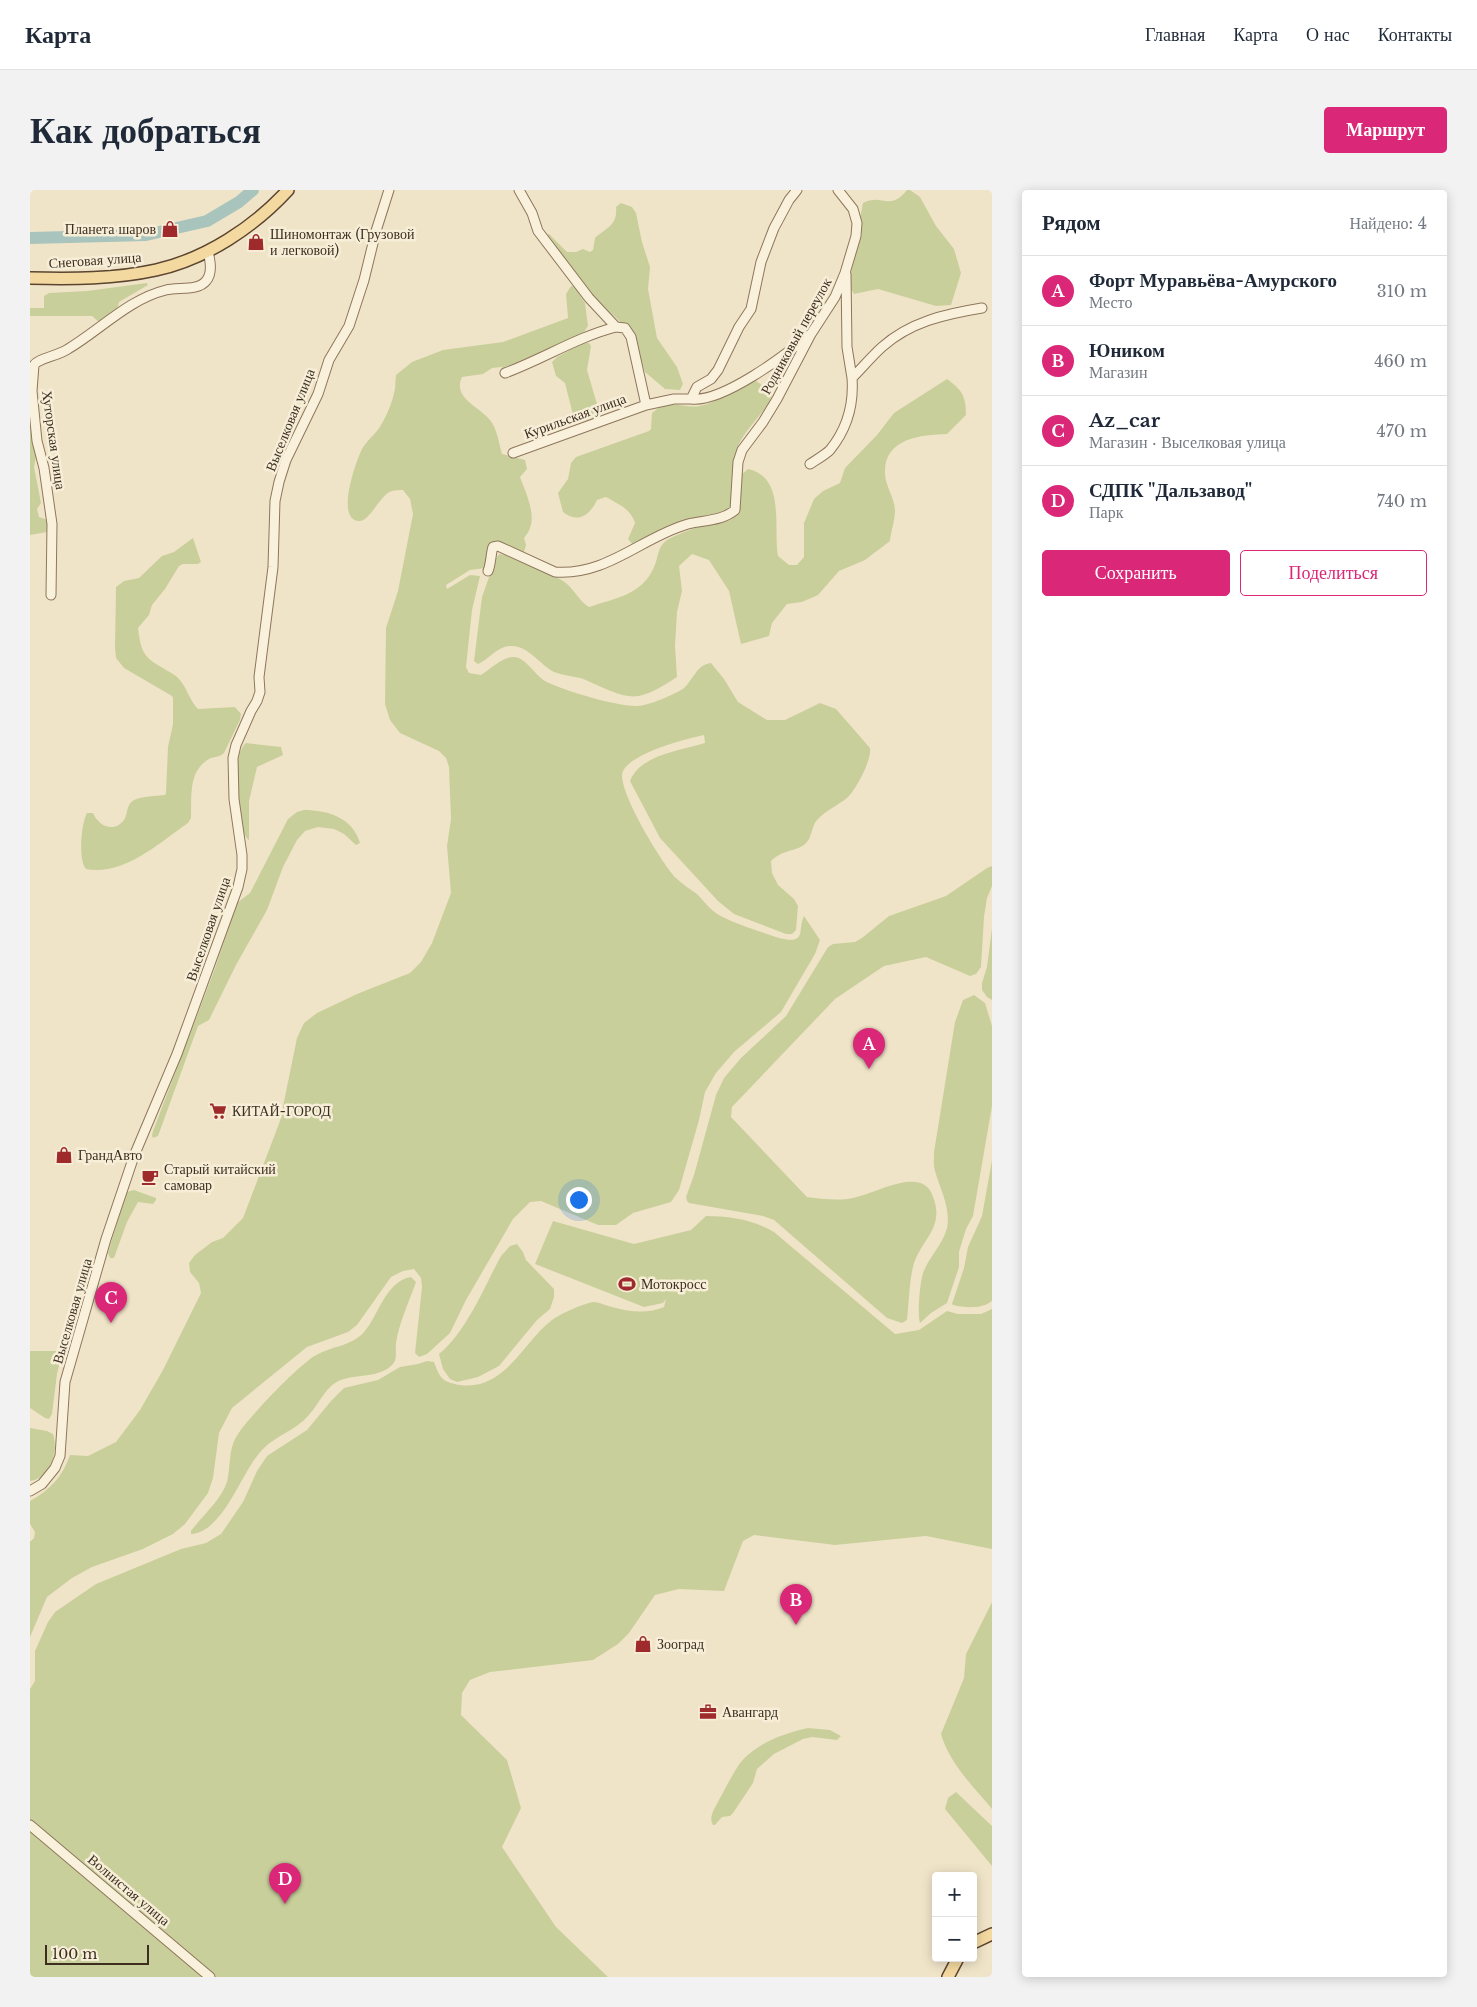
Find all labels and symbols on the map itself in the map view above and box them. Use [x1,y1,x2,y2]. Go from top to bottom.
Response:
shop icon: Планета шаров [160,219,180,239]
place label: Планета шаров [65,220,156,238]
place label: Шиномонтаж (Грузовой и легковой) [270,225,415,259]
shop icon: Шиномонтаж (Грузовой и легковой) [246,232,266,252]
street label: Снеговая улица [48,248,143,272]
street label: Родниковый переулок [756,274,836,397]
street label: Выселковая улица [261,365,319,474]
street label: Хуторская улица [38,389,70,491]
street label: Курильская улица [522,389,629,443]
street label: Выселковая улица [182,874,235,984]
pin: A [853,1028,885,1069]
supermarket icon: КИТАЙ-ГОРОД [208,1101,228,1121]
place label: КИТАЙ-ГОРОД [232,1102,331,1120]
shop icon: ГрандАвто [54,1145,74,1165]
place label: ГрандАвто [78,1146,142,1164]
place label: Старый китайский самовар [164,1160,276,1194]
cafe icon: Старый китайский самовар [140,1167,160,1187]
your location [566,1187,592,1213]
street label: Выселковая улица [48,1255,96,1366]
sports icon: Мотокросс [617,1274,637,1294]
place label: Мотокросс [641,1275,706,1293]
pin: C [95,1282,127,1323]
pin: B [780,1584,812,1625]
shop icon: Зооград [633,1634,653,1654]
place label: Зооград [657,1635,704,1653]
office icon: Авангард [698,1702,718,1722]
place label: Авангард [722,1703,778,1721]
street label: Волнистая улица [84,1850,174,1930]
pin: D [269,1863,301,1904]
scale bar [45,1942,149,1965]

